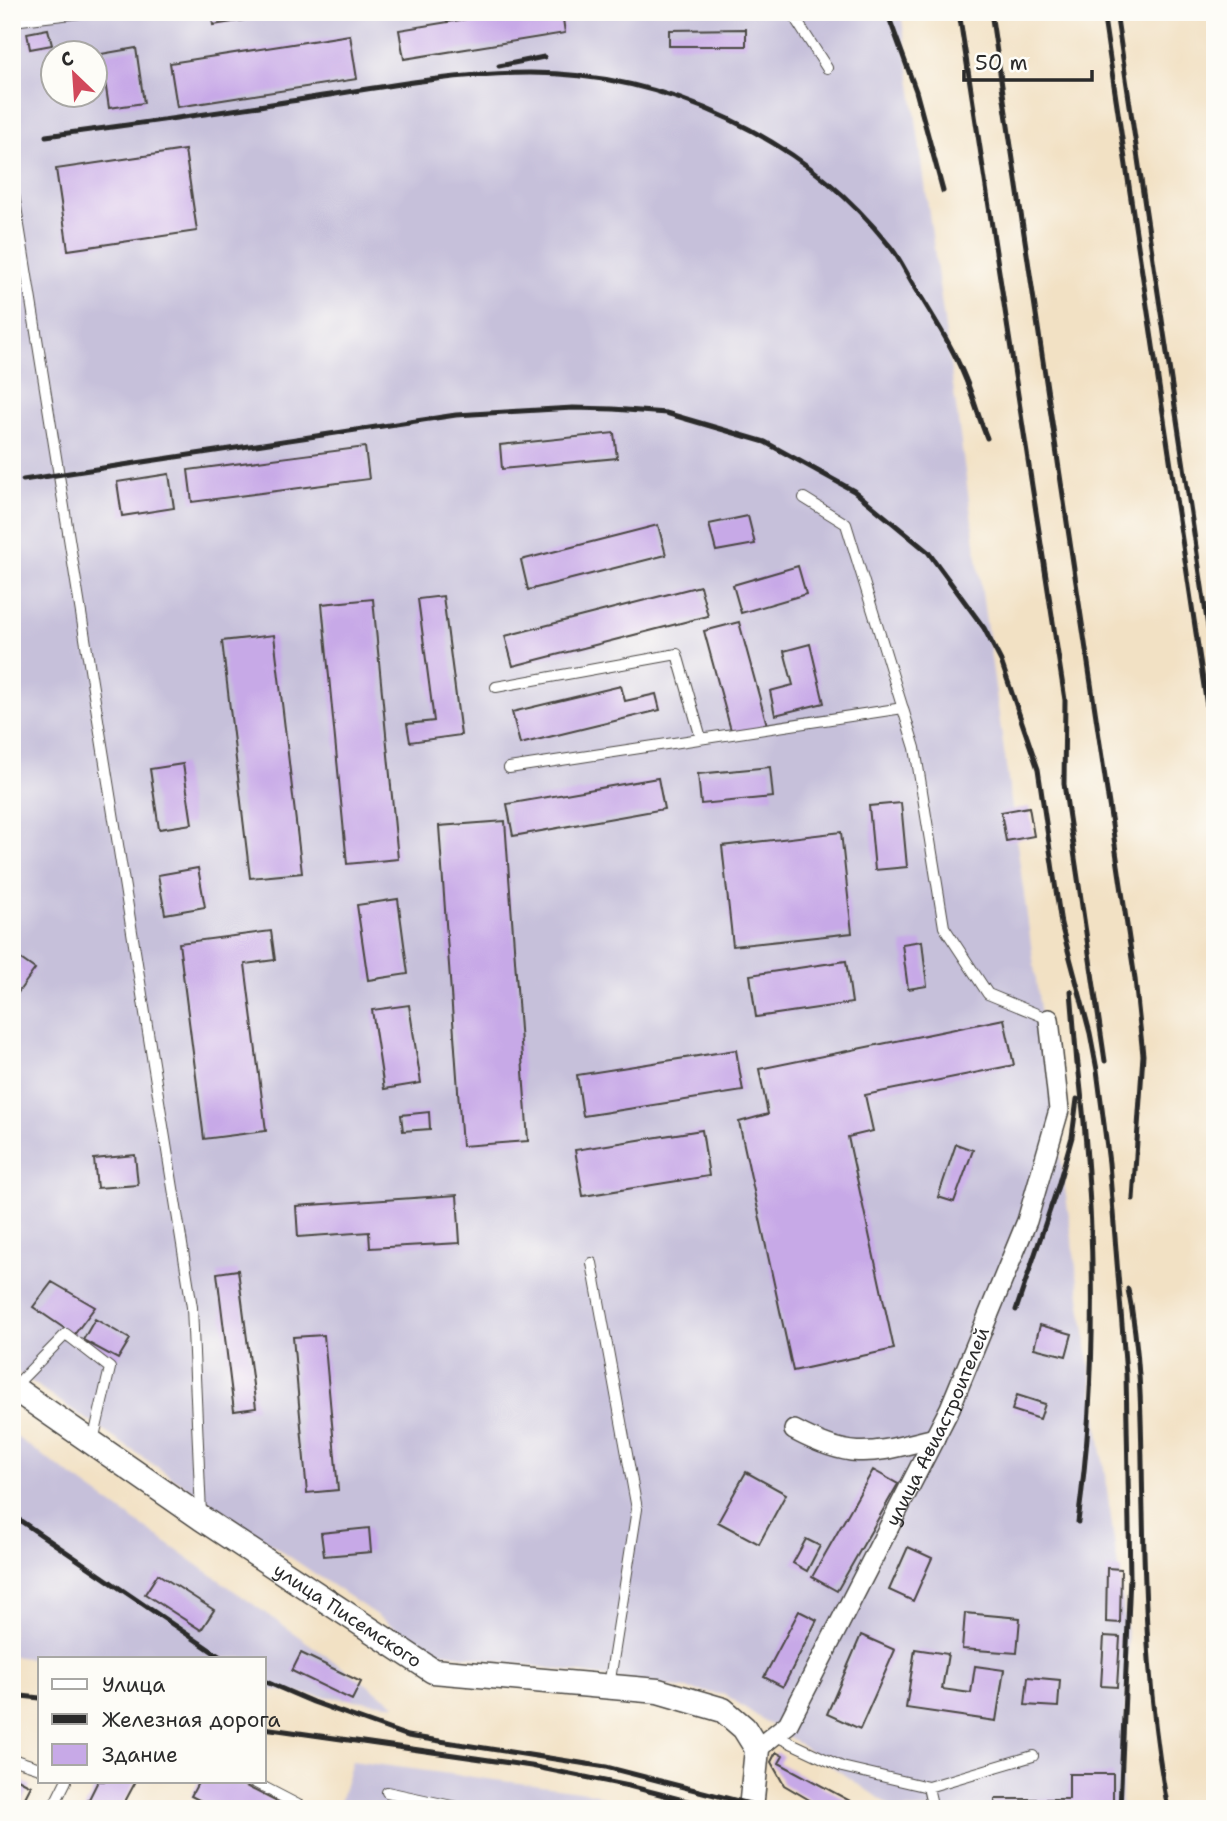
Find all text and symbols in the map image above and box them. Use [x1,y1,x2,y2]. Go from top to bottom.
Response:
north arrow [38,38,108,108]
scale bar [964,38,1092,82]
text: С [56,45,78,73]
text: 50 m [975,49,1028,77]
street label: улица Авиастроителей [880,1323,995,1530]
street label: улица Писемского [269,1557,427,1673]
legend [38,1657,266,1783]
text: Улица [102,1671,165,1699]
text: Железная дорога [102,1706,281,1734]
text: Здание [102,1741,178,1769]

